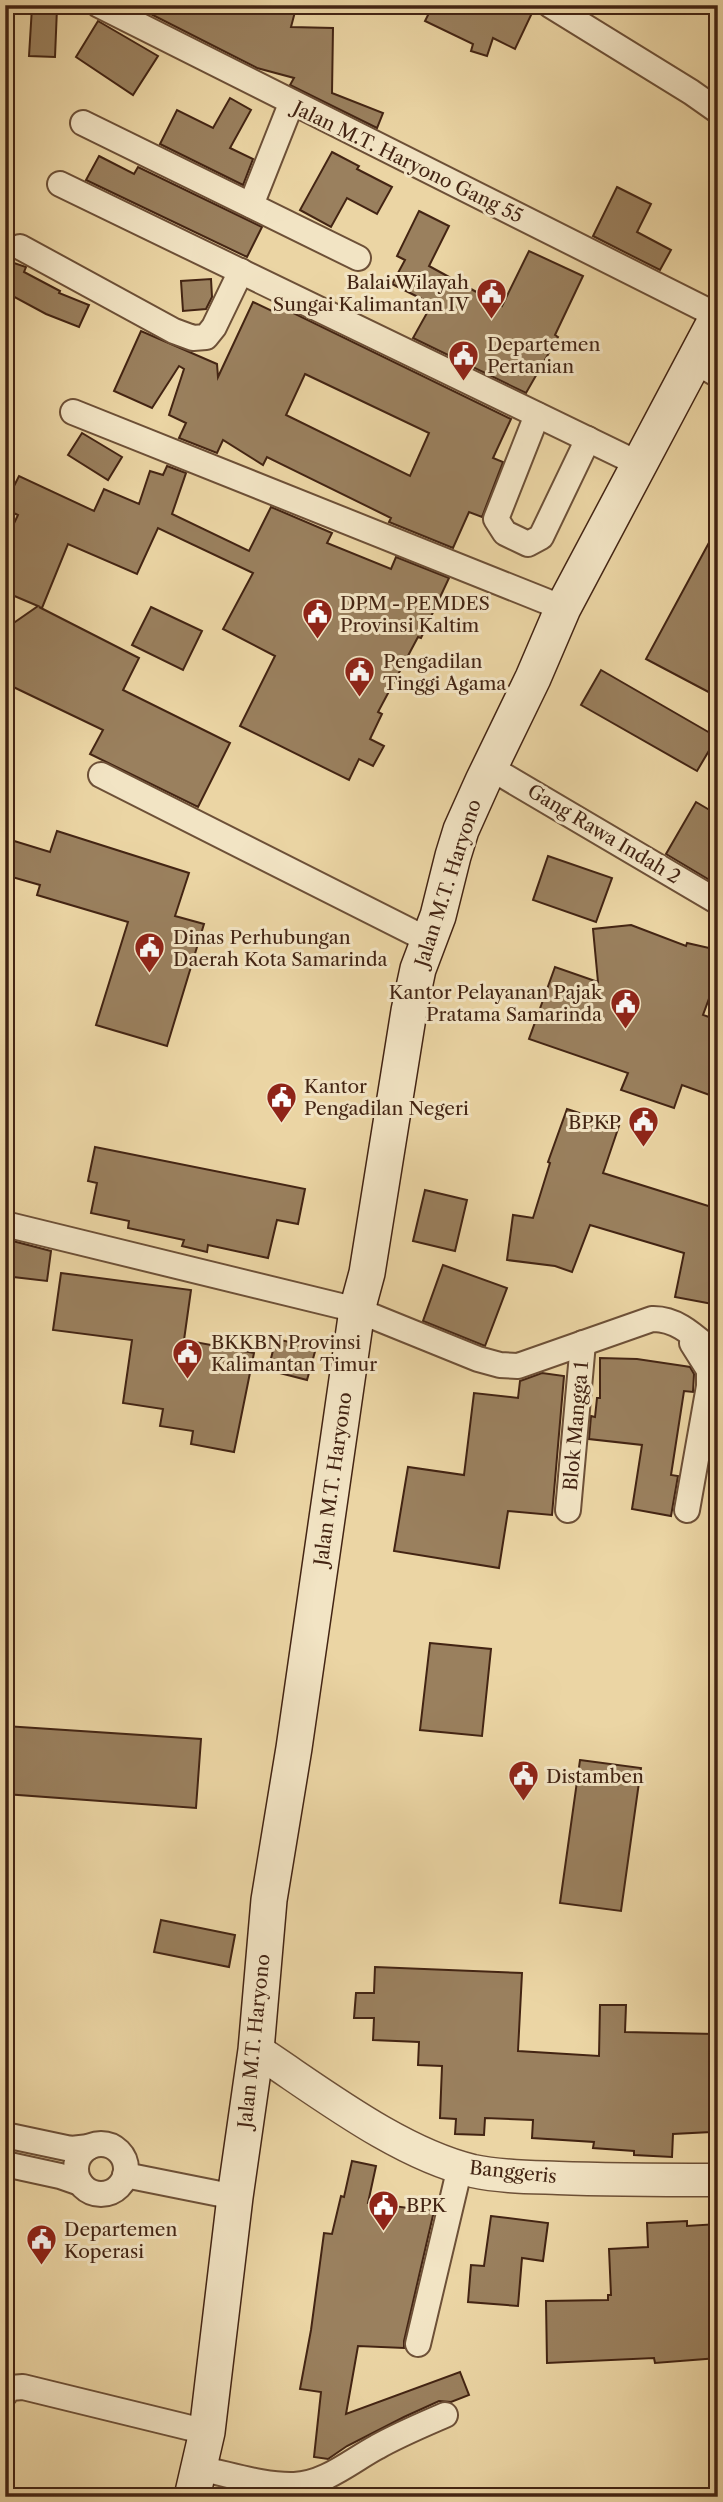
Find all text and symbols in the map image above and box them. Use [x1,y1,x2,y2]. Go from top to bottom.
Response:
street label: Jalan M.T. Haryono Gang 55 [287,95,527,228]
place label: Balai Wilayah Sungai Kalimantan IV [273,271,470,316]
public building icon: Balai Wilayah Sungai Kalimantan IV [475,276,509,320]
place label: Departemen Pertanian [487,333,600,378]
public building icon: Departemen Pertanian [447,338,481,382]
place label: DPM - PEMDES Provinsi Kaltim [340,592,490,637]
public building icon: DPM - PEMDES Provinsi Kaltim [300,597,334,641]
place label: Pengadilan Tinggi Agama [383,650,506,695]
public building icon: Pengadilan Tinggi Agama [343,655,377,699]
street label: Gang Rawa Indah 2 [523,779,685,889]
street label: Jalan M.T. Haryono [409,796,486,973]
place label: Dinas Perhubungan Daerah Kota Samarinda [173,926,388,971]
public building icon: Dinas Perhubungan Daerah Kota Samarinda [133,931,167,975]
place label: Kantor Pelayanan Pajak Pratama Samarinda [389,981,603,1026]
public building icon: Kantor Pelayanan Pajak Pratama Samarinda [608,986,642,1030]
place label: Kantor Pengadilan Negeri [304,1075,469,1120]
public building icon: Kantor Pengadilan Negeri [264,1080,298,1124]
public building icon: BPKP [627,1105,661,1149]
place label: BPKP [568,1111,621,1134]
place label: BKKBN Provinsi Kalimantan Timur [211,1331,377,1376]
public building icon: BKKBN Provinsi Kalimantan Timur [171,1336,205,1380]
street label: Blok Mangga 1 [559,1360,593,1492]
street label: Jalan M.T. Haryono [309,1391,357,1570]
public building icon: Distamben [506,1759,540,1803]
place label: Distamben [546,1765,644,1788]
street label: Jalan M.T. Haryono [233,1953,275,2132]
street label: Banggeris [468,2156,558,2188]
public building icon: BPK [366,2188,400,2232]
place label: BPK [406,2194,448,2217]
place label: Departemen Koperasi [64,2218,177,2263]
public building icon: Departemen Koperasi [24,2223,58,2267]

